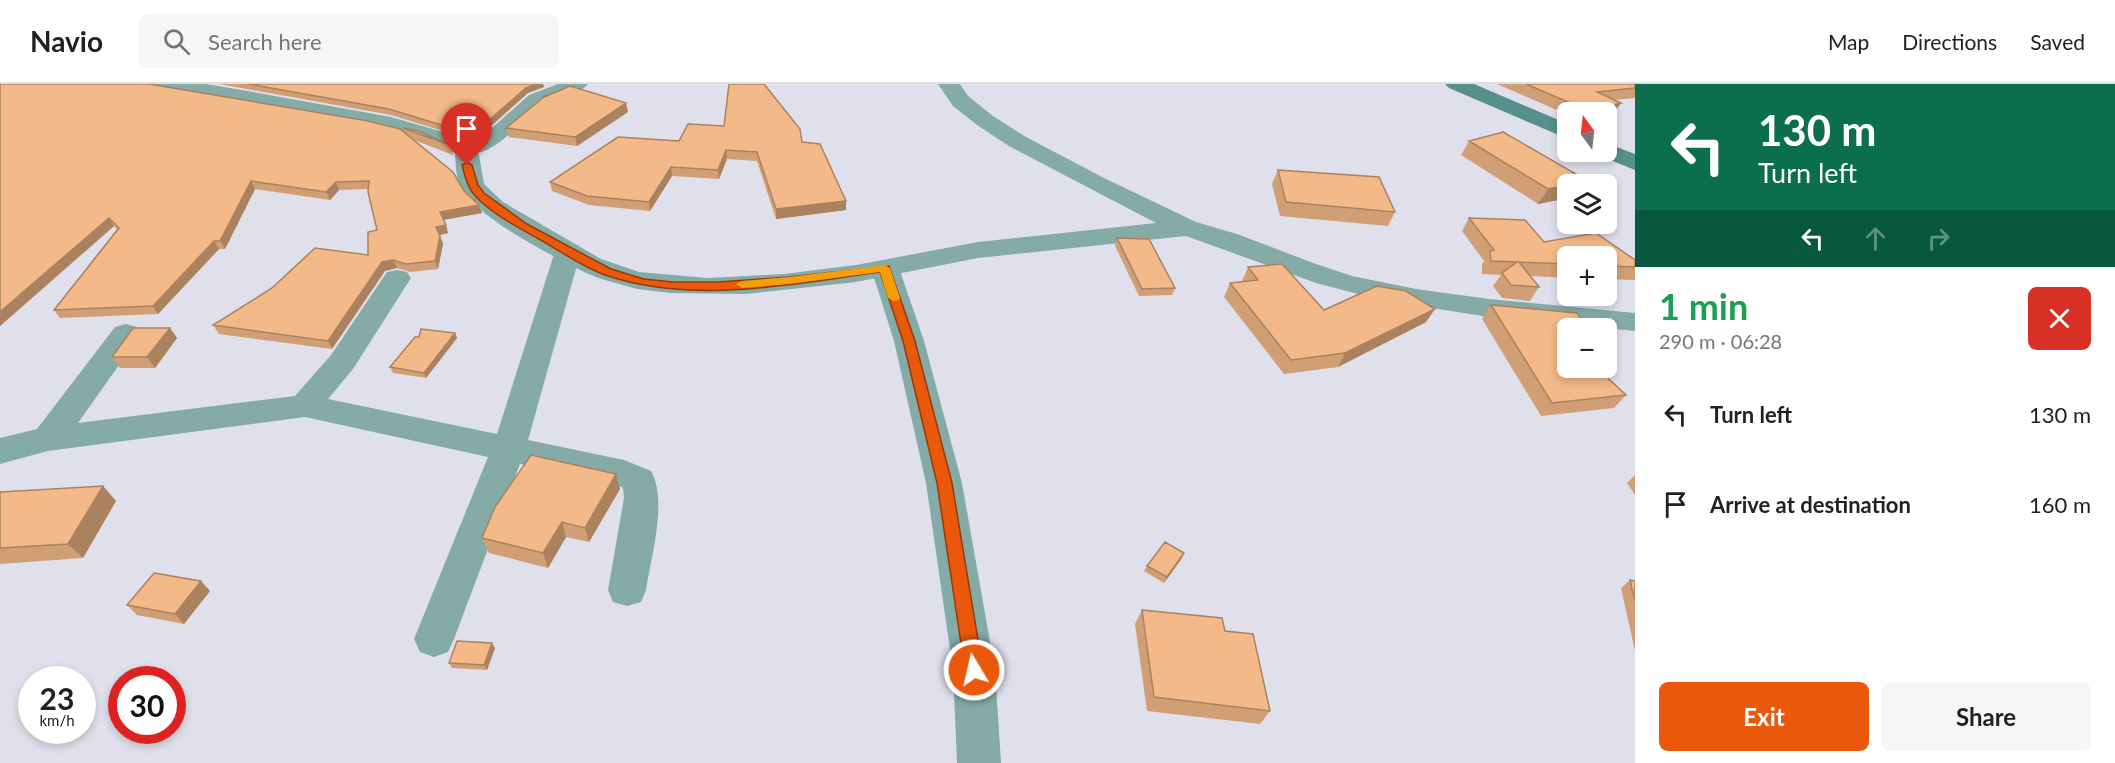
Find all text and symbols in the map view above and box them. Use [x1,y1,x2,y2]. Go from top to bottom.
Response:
search box [139,14,559,68]
text: Navio [30,24,103,58]
icon: search [160,25,193,58]
text: Search here [208,28,322,55]
text: Map [1828,29,1869,54]
text: Directions [1902,29,1997,54]
text: Saved [2030,29,2085,54]
north arrow [1557,102,1617,162]
map controls [1557,102,1617,378]
pin [441,103,492,165]
text: 130 m [1758,105,1876,155]
icon: left [1659,108,1737,186]
icon: arrive [450,112,483,145]
text: Turn left [1758,156,1857,189]
button: layers [1557,174,1617,234]
icon: left [1796,222,1829,255]
icon: ahead [1859,222,1892,255]
icon: right [1922,222,1955,255]
button: + [1557,246,1617,306]
text: 1 min [1659,284,1748,328]
button: close [2028,287,2091,350]
button: − [1557,318,1617,378]
text: 290 m · 06:28 [1659,329,1782,353]
icon: left [1659,398,1692,431]
text: Turn left [1710,401,1792,428]
text: 130 m [2029,401,2091,428]
icon: arrive [1659,488,1692,521]
text: Arrive at destination [1710,491,1911,518]
text: 160 m [2029,491,2091,518]
position arrow [942,638,1006,702]
speed limit sign: 30 [108,666,186,744]
text: 23 [40,680,74,716]
button: Exit [1659,682,1869,751]
button: Share [1881,682,2091,751]
text: km/h [39,711,75,729]

